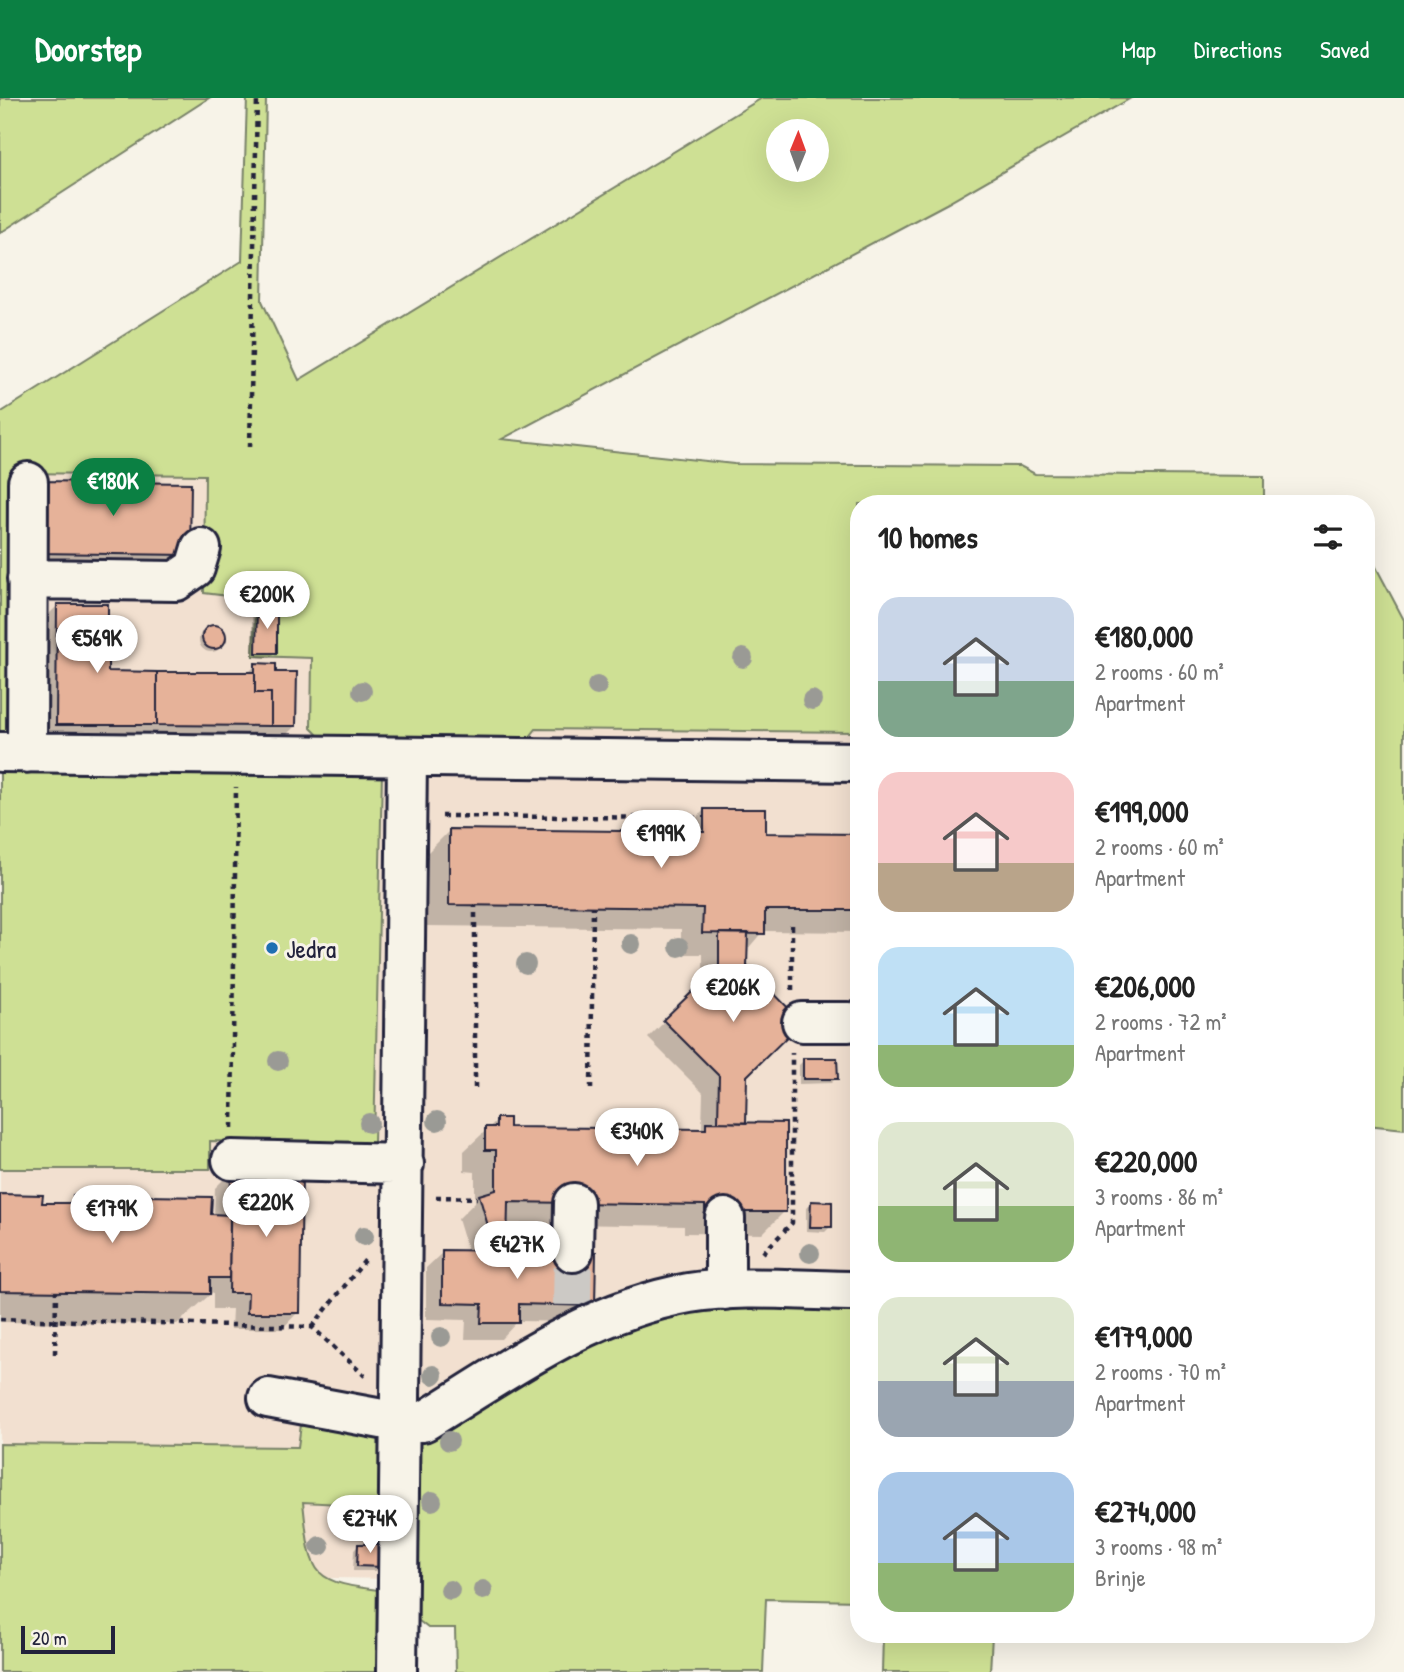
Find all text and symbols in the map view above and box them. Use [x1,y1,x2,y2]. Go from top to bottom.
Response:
text: Doorstep [35,27,141,71]
text: Map [1122,33,1156,65]
text: Directions [1194,33,1282,65]
text: Saved [1320,33,1369,65]
north arrow [766,119,830,182]
map controls [766,119,829,182]
pin: €180K [64,458,162,518]
text: €180K [87,465,139,496]
text: 10 homes [878,517,978,557]
icon: filters [1309,518,1347,556]
pin: €200K [218,572,316,631]
text: €200K [240,578,294,609]
pin: €569K [48,616,146,675]
text: €180,000 [1095,616,1193,656]
text: €569K [72,622,122,653]
icon: home [934,625,1018,709]
text: 2 rooms · 60 m² [1095,656,1224,687]
text: Apartment [1095,687,1185,718]
text: €199,000 [1095,791,1189,831]
icon: home [934,800,1018,884]
pin: €199K [612,810,710,870]
text: €199K [637,817,685,848]
text: 2 rooms · 60 m² [1095,831,1224,862]
text: Apartment [1095,862,1185,893]
place label: Jedra [286,931,336,966]
marker: Jedra [264,940,280,956]
pin: €206K [684,964,782,1024]
text: €206,000 [1095,966,1195,1006]
text: €206K [706,971,760,1002]
icon: home [934,975,1018,1059]
text: 2 rooms · 72 m² [1095,1006,1227,1037]
text: Apartment [1095,1037,1185,1068]
pin: €340K [588,1108,686,1168]
text: €340K [611,1115,663,1146]
text: €220,000 [1095,1141,1197,1181]
icon: home [934,1150,1018,1234]
pin: €220K [217,1180,315,1239]
text: 3 rooms · 86 m² [1095,1181,1223,1212]
pin: €179K [63,1186,161,1245]
text: €220K [239,1186,293,1217]
text: €179K [86,1192,138,1223]
text: Apartment [1095,1212,1185,1243]
pin: €427K [468,1222,566,1281]
text: €427K [490,1228,544,1259]
text: €179,000 [1095,1316,1193,1356]
icon: home [934,1325,1018,1409]
text: 2 rooms · 70 m² [1095,1356,1226,1387]
text: Apartment [1095,1387,1185,1418]
text: €274,000 [1095,1491,1196,1531]
pin: €274K [321,1496,419,1555]
icon: home [934,1500,1018,1584]
text: €274K [343,1502,397,1533]
text: 3 rooms · 98 m² [1095,1531,1222,1562]
text: Brinje [1095,1562,1146,1593]
scale bar [21,1623,116,1655]
text: 20 m [32,1625,67,1651]

